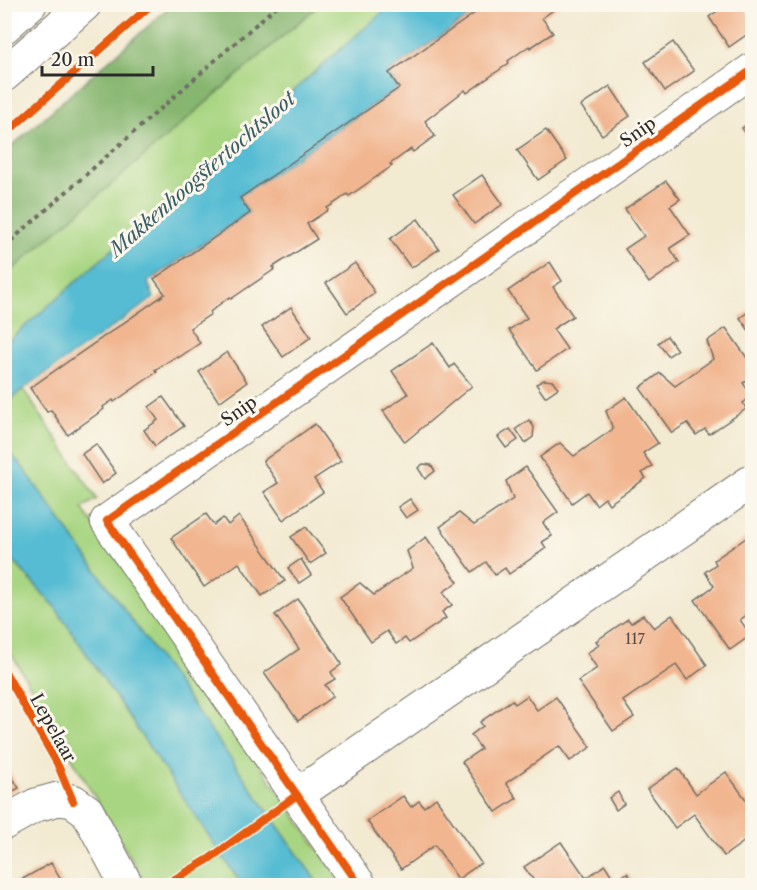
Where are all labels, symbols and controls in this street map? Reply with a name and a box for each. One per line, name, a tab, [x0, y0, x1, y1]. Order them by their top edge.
scale bar	[42, 39, 153, 77]
text: 20 m	[51, 49, 95, 71]
water label: Makkenhoogstertochtsloot	[102, 86, 301, 263]
street label: Snip	[616, 112, 660, 152]
street label: Snip	[217, 391, 261, 431]
house number: 117	[625, 629, 646, 648]
street label: Lepelaar	[25, 690, 81, 766]

